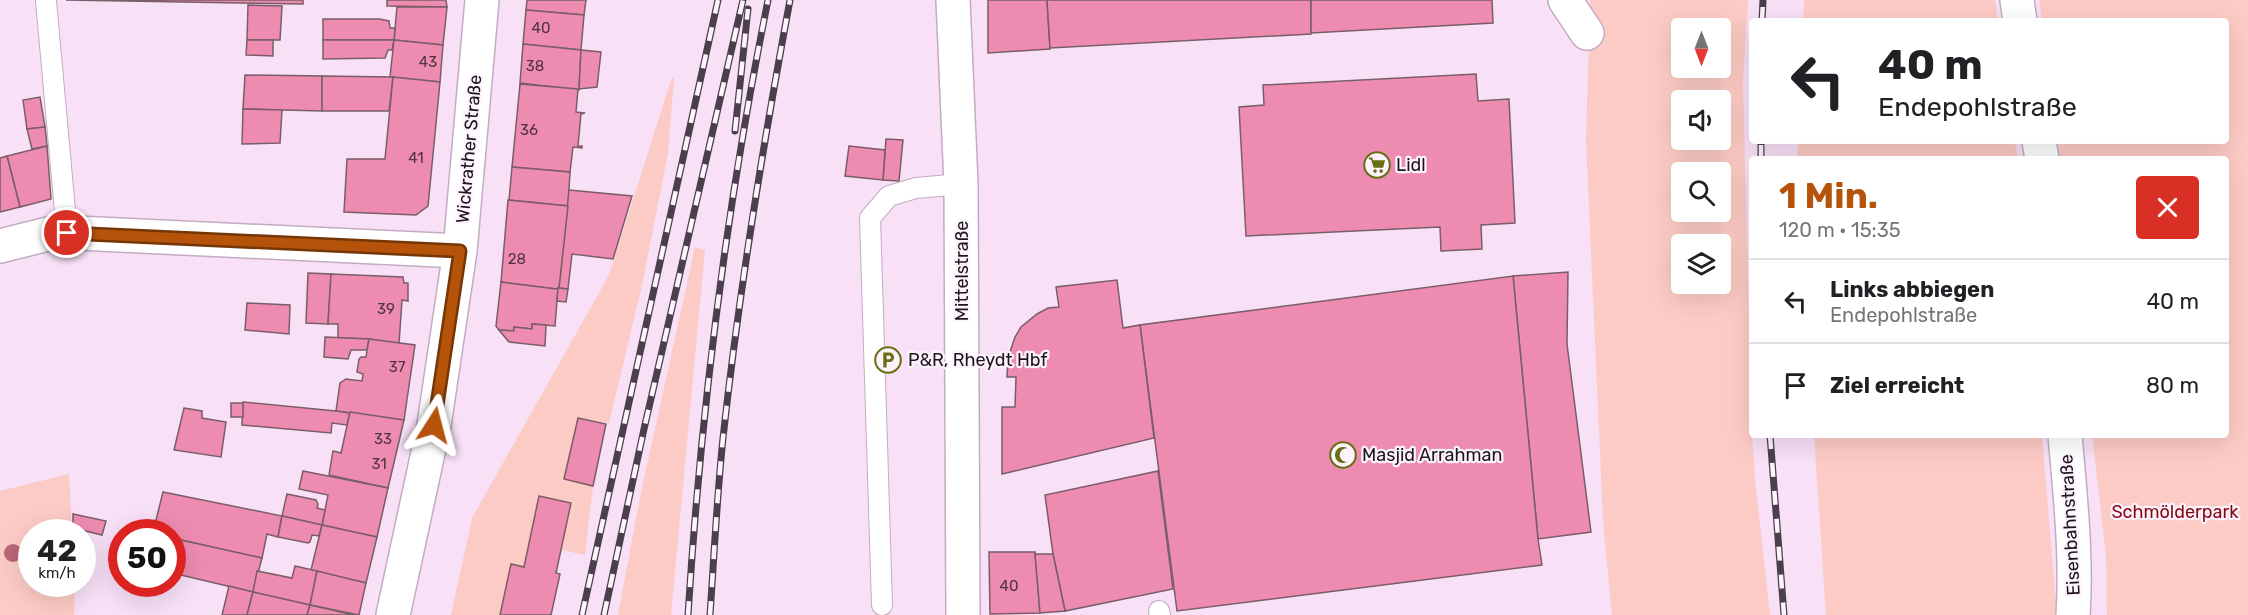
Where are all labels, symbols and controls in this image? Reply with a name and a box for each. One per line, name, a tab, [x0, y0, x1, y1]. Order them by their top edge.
north arrow	[1671, 18, 1731, 78]
map controls	[1671, 18, 1731, 294]
house number: 40	[532, 19, 550, 37]
text: 40 m	[1878, 40, 1983, 90]
icon: left	[1779, 42, 1857, 120]
house number: 43	[419, 53, 437, 71]
house number: 38	[526, 57, 544, 75]
street label: Wickrather Straße	[452, 74, 486, 224]
button: sound	[1671, 90, 1731, 150]
text: Endepohlstraße	[1878, 91, 2077, 123]
house number: 36	[520, 121, 538, 139]
house number: 41	[408, 149, 424, 167]
supermarket icon: Lidl	[1362, 150, 1392, 180]
place label: Lidl	[1396, 154, 1426, 176]
button: search	[1671, 162, 1731, 222]
text: 1 Min.	[1779, 174, 1878, 217]
button: close	[2136, 176, 2199, 239]
pin	[41, 207, 92, 258]
icon: arrive	[50, 216, 83, 249]
text: 120 m · 15:35	[1779, 218, 1901, 242]
street label: Mittelstraße	[951, 221, 973, 321]
button: layers	[1671, 234, 1731, 294]
house number: 28	[508, 250, 526, 268]
text: Links abbiegen	[1830, 276, 1994, 303]
icon: left	[1779, 285, 1812, 318]
text: 40 m	[2146, 288, 2199, 315]
house number: 39	[377, 300, 395, 318]
text: Endepohlstraße	[1830, 303, 1977, 327]
parking icon: P&R, Rheydt Hbf	[873, 345, 903, 375]
place label: P&R, Rheydt Hbf	[908, 349, 1047, 371]
house number: 37	[389, 358, 406, 376]
icon: arrive	[1779, 369, 1812, 402]
text: Ziel erreicht	[1830, 372, 1964, 399]
text: 80 m	[2146, 372, 2199, 399]
position arrow	[402, 393, 466, 457]
house number: 33	[374, 430, 392, 448]
mosque icon: Masjid Arrahman	[1328, 440, 1358, 470]
place label: Masjid Arrahman	[1362, 444, 1502, 466]
street label: Eisenbahnstraße	[2055, 454, 2085, 596]
house number: 31	[371, 455, 387, 473]
park label: Schmölderpark	[2111, 501, 2239, 523]
speed limit sign: 50	[108, 519, 186, 597]
text: 42	[37, 533, 77, 569]
text: km/h	[38, 564, 76, 582]
house number: 40	[1000, 577, 1018, 595]

